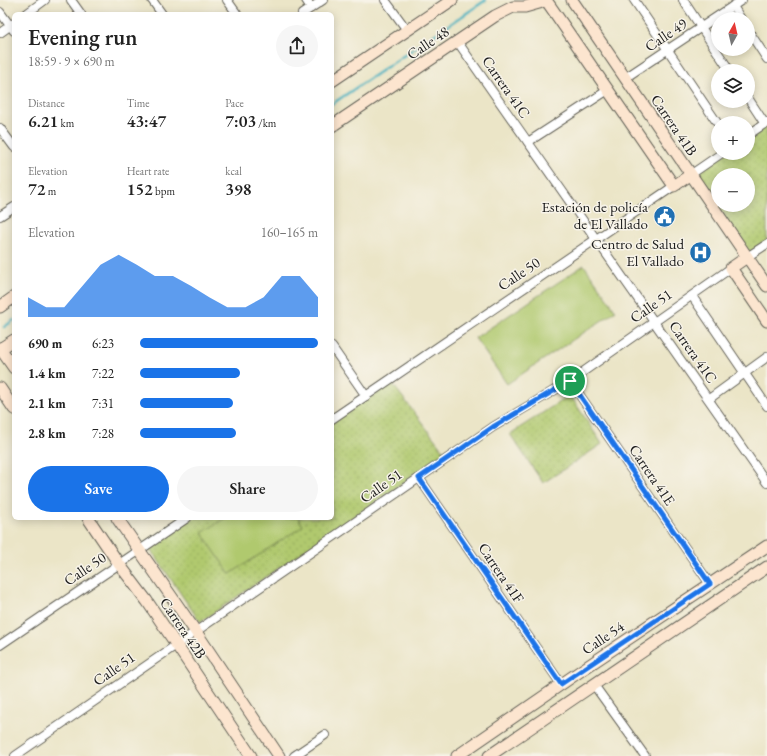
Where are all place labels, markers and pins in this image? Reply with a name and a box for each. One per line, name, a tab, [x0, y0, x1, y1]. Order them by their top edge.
place label: Estación de policía de El Vallado	[541, 197, 648, 233]
public building icon: Estación de policía de El Vallado	[651, 203, 677, 229]
place label: Centro de Salud El Vallado	[591, 234, 684, 270]
hospital icon: Centro de Salud El Vallado	[687, 240, 713, 266]
pin	[553, 364, 587, 398]

